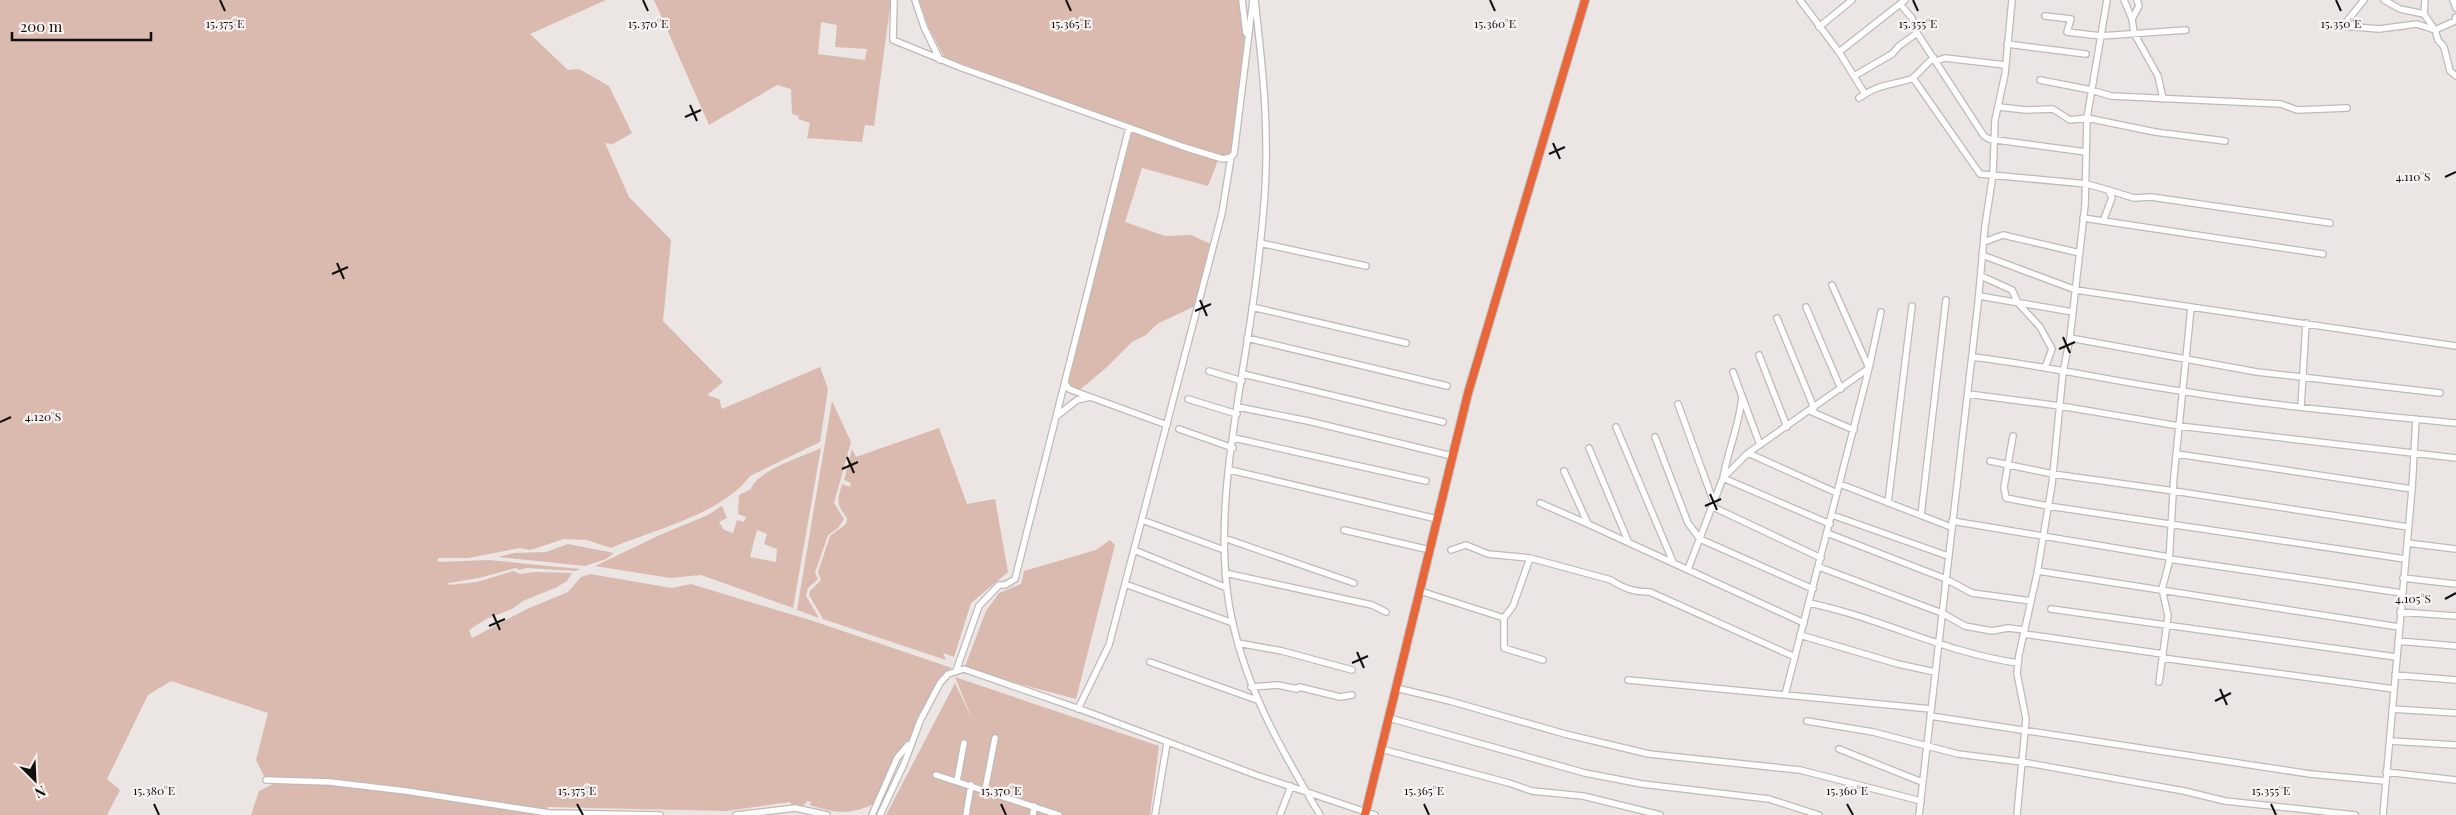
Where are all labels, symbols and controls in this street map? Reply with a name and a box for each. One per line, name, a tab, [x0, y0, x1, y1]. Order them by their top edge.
scale bar	[12, 10, 151, 42]
text: 15.375°E	[206, 15, 244, 31]
text: 15.370°E	[628, 15, 668, 31]
text: 15.365°E	[1051, 15, 1091, 31]
text: 15.360°E	[1474, 15, 1516, 31]
text: 15.355°E	[1899, 15, 1937, 31]
text: 15.350°E	[2321, 15, 2361, 31]
text: 200 m	[20, 16, 63, 36]
text: 4.110°S	[2395, 168, 2431, 184]
text: 4.120°S	[25, 408, 61, 424]
text: 4.105°S	[2395, 590, 2431, 606]
north arrow	[10, 755, 60, 805]
text: N	[32, 782, 49, 803]
text: 15.380°E	[133, 782, 175, 798]
text: 15.375°E	[558, 782, 596, 798]
text: 15.370°E	[981, 782, 1021, 798]
text: 15.365°E	[1404, 782, 1444, 798]
text: 15.360°E	[1826, 782, 1868, 798]
text: 15.355°E	[2252, 782, 2290, 798]

